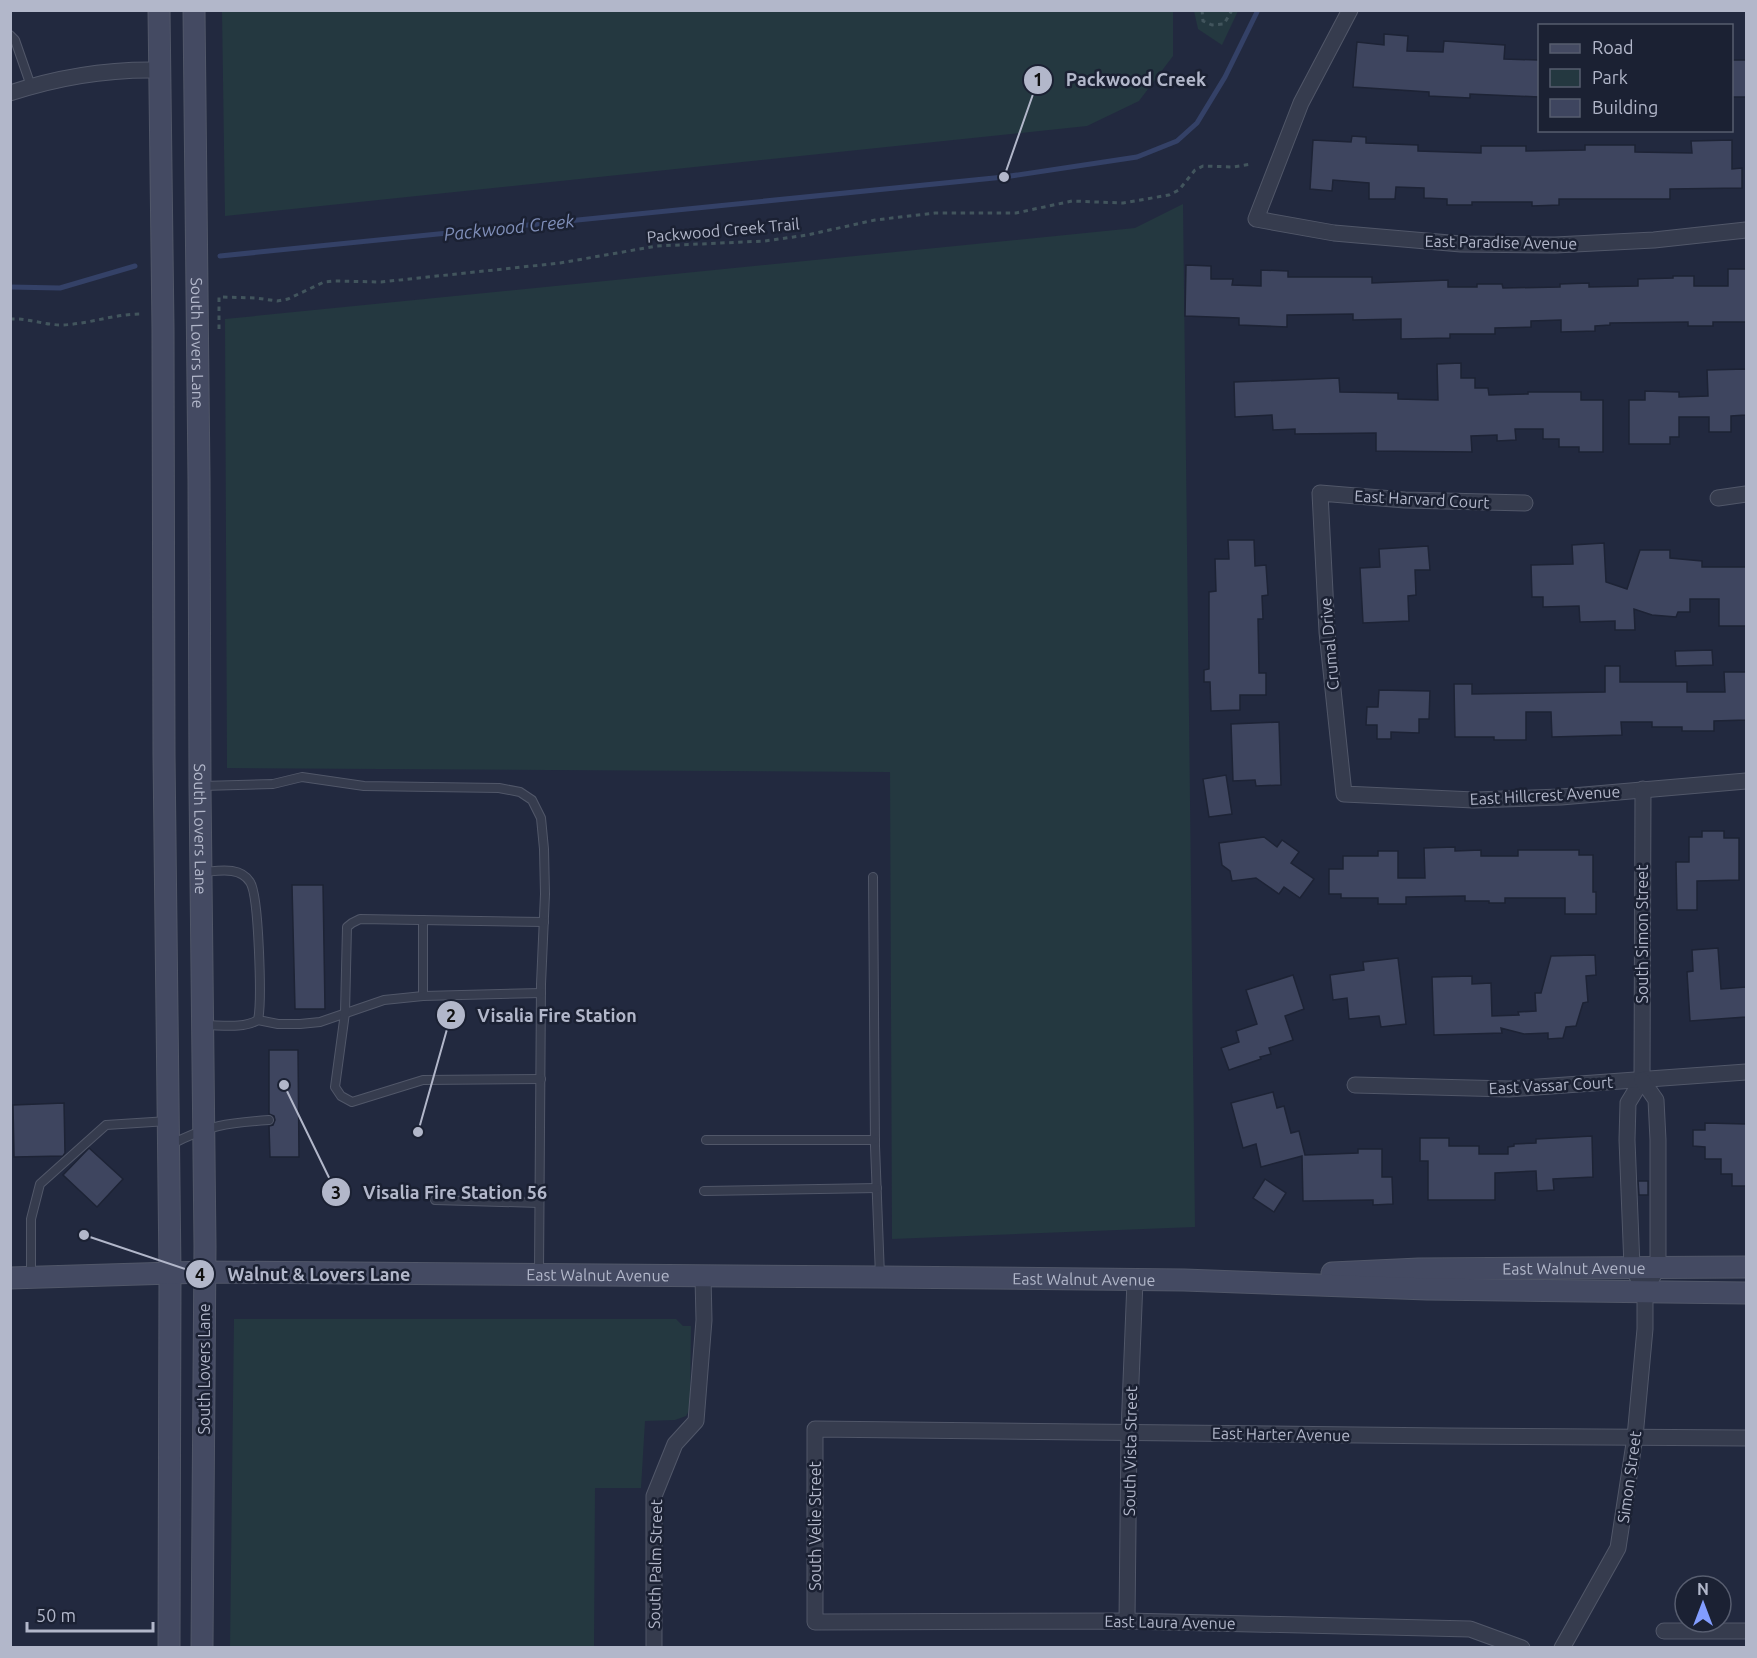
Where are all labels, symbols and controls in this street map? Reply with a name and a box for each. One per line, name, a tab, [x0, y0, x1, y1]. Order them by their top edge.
legend	[1538, 24, 1733, 132]
text: Road	[1592, 37, 1634, 57]
callout: Packwood Creek	[1023, 62, 1218, 98]
text: Park	[1592, 67, 1628, 87]
text: 1	[1033, 69, 1043, 89]
text: Packwood Creek	[1066, 69, 1206, 89]
text: Building	[1592, 97, 1658, 117]
water label: Packwood Creek	[443, 210, 576, 244]
street label: Packwood Creek Trail	[646, 214, 800, 246]
street label: East Paradise Avenue	[1425, 232, 1577, 252]
street label: South Lovers Lane	[188, 277, 207, 409]
street label: East Harvard Court	[1354, 486, 1491, 512]
street label: Crumal Drive	[1316, 597, 1342, 691]
street label: South Lovers Lane	[191, 763, 210, 895]
street label: East Hillcrest Avenue	[1469, 782, 1621, 808]
street label: South Simon Street	[1633, 864, 1651, 1003]
callout: Visalia Fire Station	[436, 997, 649, 1033]
text: 2	[446, 1005, 456, 1025]
text: Visalia Fire Station	[477, 1005, 637, 1025]
street label: East Vassar Court	[1488, 1073, 1614, 1097]
callout: Visalia Fire Station 56	[321, 1174, 559, 1210]
text: 3	[331, 1182, 341, 1202]
text: Visalia Fire Station 56	[363, 1182, 547, 1202]
callout: Walnut & Lovers Lane	[185, 1256, 422, 1292]
street label: East Walnut Avenue	[1502, 1259, 1646, 1277]
text: 4	[195, 1264, 205, 1284]
text: Walnut & Lovers Lane	[228, 1264, 410, 1284]
street label: East Walnut Avenue	[526, 1265, 670, 1284]
street label: East Walnut Avenue	[1012, 1269, 1156, 1289]
street label: South Lovers Lane	[195, 1303, 213, 1435]
street label: South Vista Street	[1120, 1385, 1140, 1516]
street label: East Harter Avenue	[1212, 1424, 1350, 1444]
street label: Simon Street	[1614, 1429, 1644, 1524]
street label: South Velie Street	[806, 1460, 824, 1591]
street label: South Palm Street	[645, 1498, 665, 1629]
north arrow	[1673, 1574, 1733, 1634]
text: N	[1697, 1580, 1709, 1598]
scale bar	[27, 1595, 153, 1633]
text: 50 m	[36, 1605, 76, 1625]
street label: East Laura Avenue	[1104, 1612, 1236, 1632]

